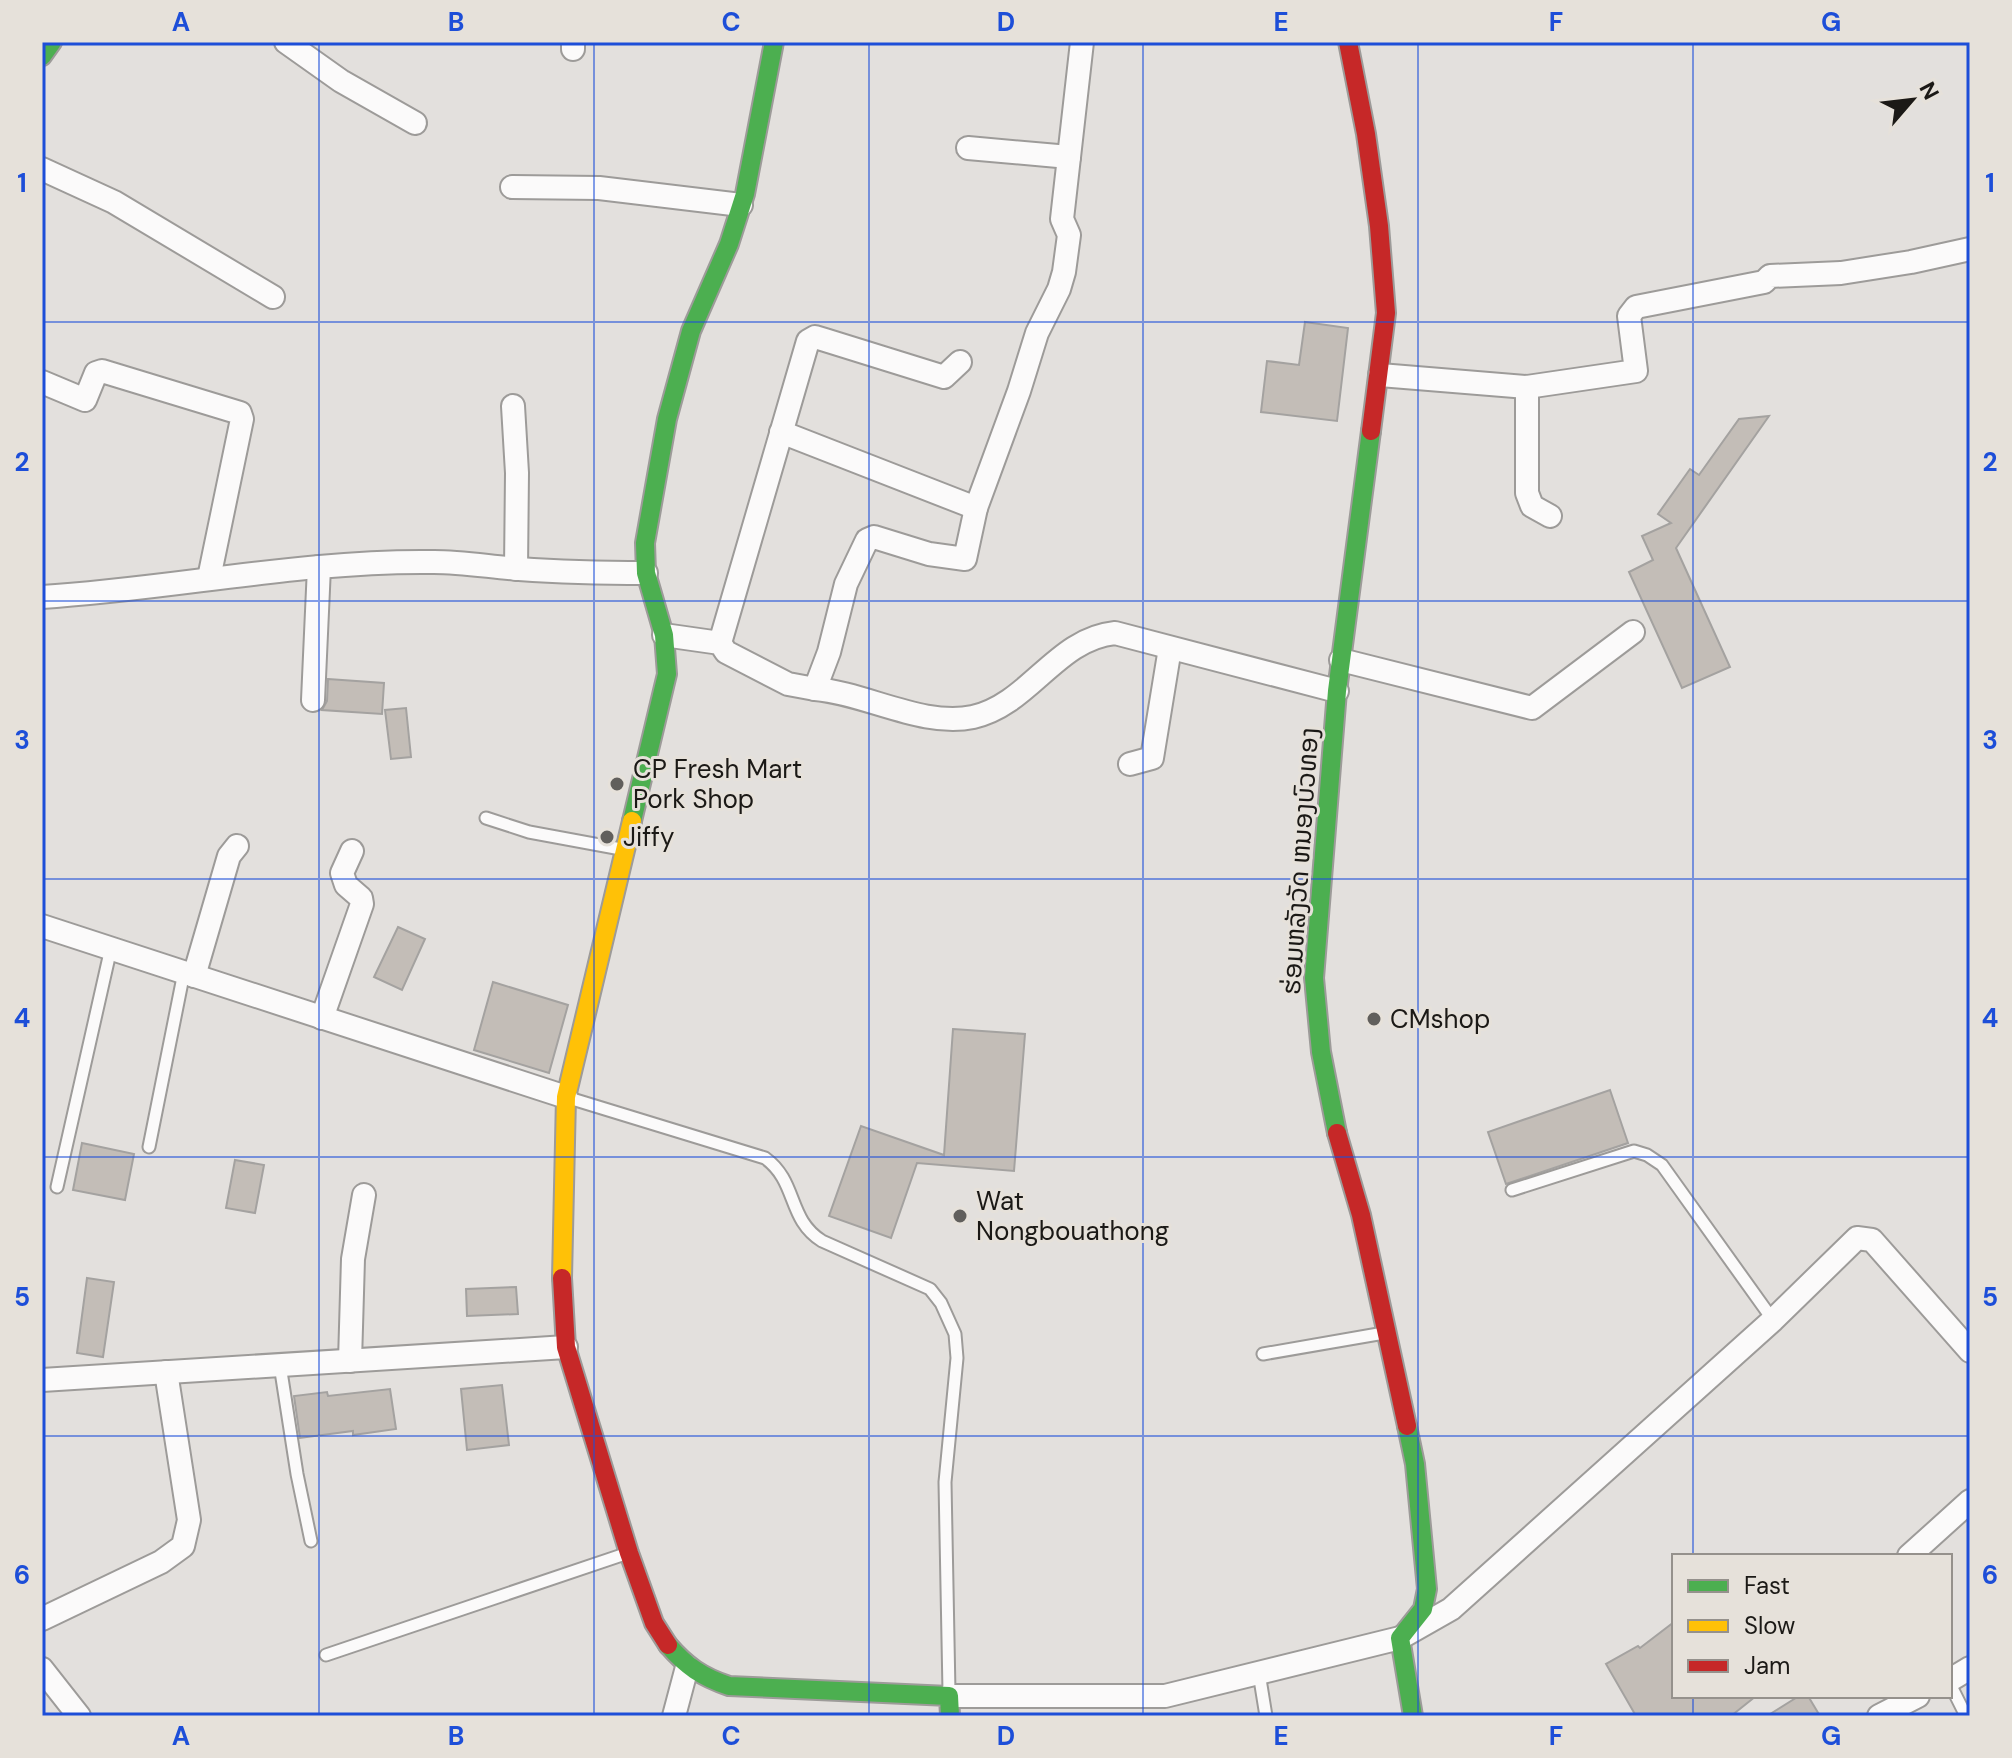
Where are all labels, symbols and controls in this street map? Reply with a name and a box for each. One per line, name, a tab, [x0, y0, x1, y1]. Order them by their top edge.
text: A	[172, 5, 190, 39]
text: B	[448, 5, 464, 39]
text: C	[721, 5, 741, 39]
text: D	[997, 5, 1015, 39]
text: E	[1273, 5, 1289, 39]
text: F	[1549, 5, 1563, 39]
text: G	[1821, 5, 1841, 39]
north arrow	[1872, 60, 1952, 140]
text: N	[1913, 77, 1946, 105]
text: 1	[17, 166, 27, 200]
text: 1	[1985, 166, 1995, 200]
text: 2	[14, 445, 30, 479]
text: 2	[1982, 445, 1998, 479]
text: 3	[14, 723, 30, 757]
text: 3	[1982, 723, 1998, 757]
street label: ຮ່ອມຫລັງວັດ ຫນອງບົວທອງ	[1274, 726, 1326, 996]
place label: CP Fresh Mart Pork Shop	[633, 752, 802, 816]
marker: CP Fresh Mart Pork Shop	[608, 775, 626, 793]
place label: Jiffy	[623, 820, 674, 854]
marker: Jiffy	[598, 828, 616, 846]
text: 4	[14, 1001, 30, 1035]
text: 4	[1982, 1001, 1998, 1035]
place label: CMshop	[1390, 1002, 1490, 1036]
marker: CMshop	[1365, 1010, 1383, 1028]
place label: Wat Nongbouathong	[976, 1184, 1169, 1248]
marker: Wat Nongbouathong	[951, 1207, 969, 1225]
text: 5	[14, 1280, 30, 1314]
text: 5	[1982, 1280, 1998, 1314]
legend	[1672, 1554, 1952, 1698]
text: 6	[14, 1558, 30, 1592]
text: 6	[1982, 1558, 1998, 1592]
text: Fast	[1744, 1570, 1790, 1601]
text: Slow	[1744, 1610, 1795, 1641]
text: Jam	[1744, 1650, 1790, 1681]
text: A	[172, 1719, 190, 1753]
text: B	[448, 1719, 464, 1753]
text: C	[721, 1719, 741, 1753]
text: D	[997, 1719, 1015, 1753]
text: E	[1273, 1719, 1289, 1753]
text: F	[1549, 1719, 1563, 1753]
text: G	[1821, 1719, 1841, 1753]

